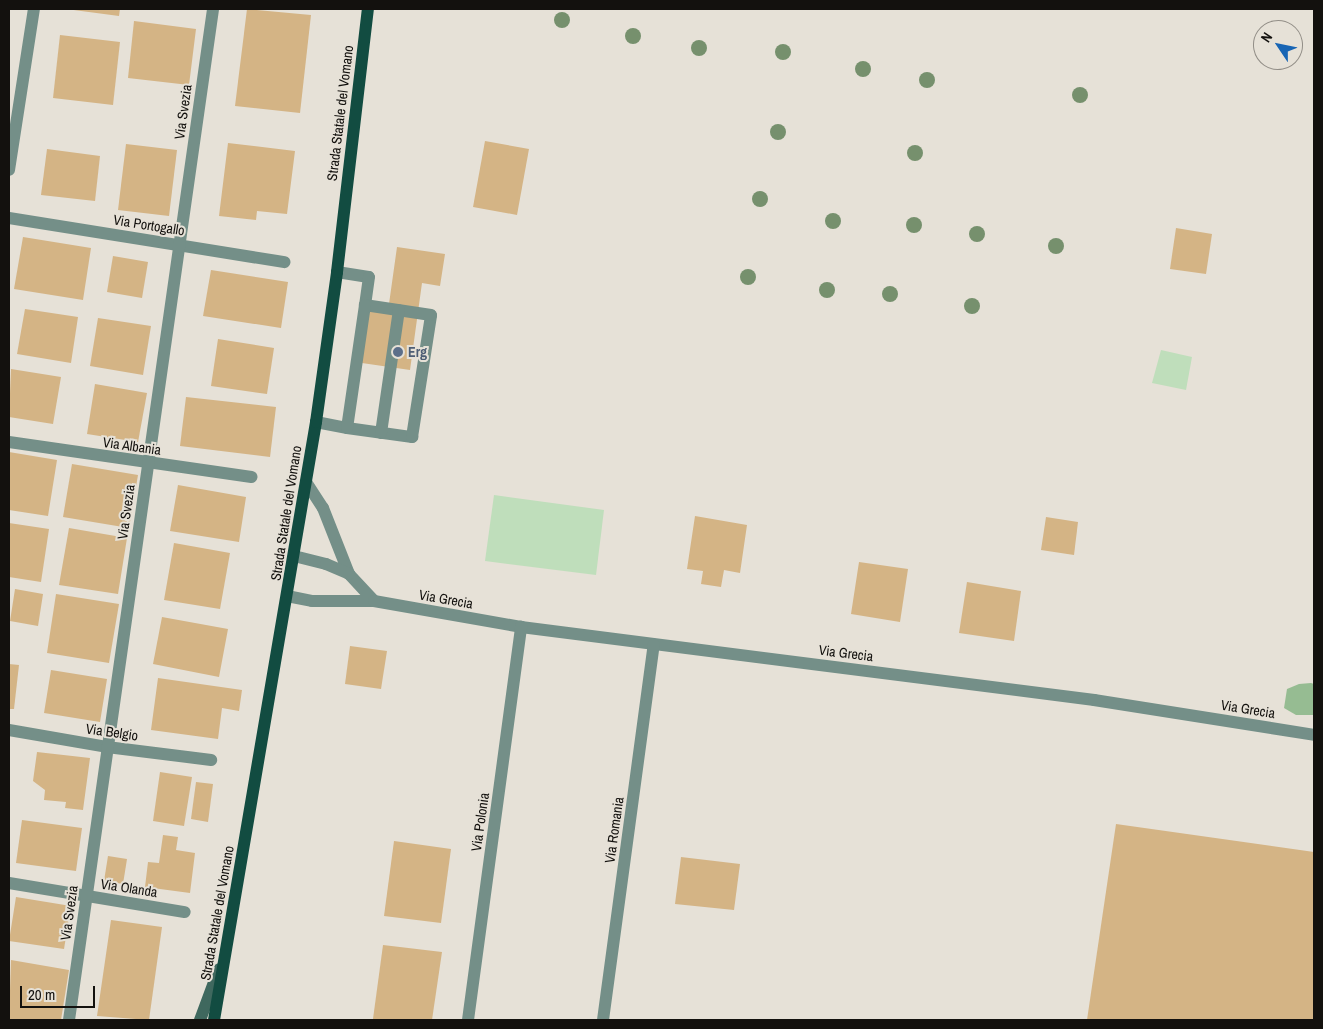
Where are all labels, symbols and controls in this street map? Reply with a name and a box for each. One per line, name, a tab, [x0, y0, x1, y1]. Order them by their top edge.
north arrow	[1253, 20, 1303, 70]
text: N	[1257, 29, 1276, 46]
street label: Strada Statale del Vomano	[323, 44, 357, 182]
street label: Via Svezia	[171, 83, 195, 141]
street label: Via Portogallo	[112, 211, 186, 239]
place label: Erg	[408, 344, 427, 360]
marker: Erg	[392, 346, 404, 358]
street label: Via Albania	[102, 434, 162, 458]
street label: Strada Statale del Vomano	[267, 444, 305, 582]
street label: Via Svezia	[114, 483, 138, 541]
street label: Via Grecia	[418, 586, 474, 612]
street label: Via Grecia	[818, 641, 874, 665]
street label: Via Grecia	[1220, 696, 1276, 722]
street label: Via Belgio	[85, 720, 139, 744]
street label: Via Polonia	[468, 792, 492, 852]
street label: Via Romania	[601, 796, 627, 864]
street label: Strada Statale del Vomano	[197, 844, 237, 982]
street label: Via Olanda	[99, 875, 159, 901]
street label: Via Svezia	[57, 884, 81, 942]
scale bar	[22, 976, 98, 1008]
text: 20 m	[28, 984, 55, 1005]

